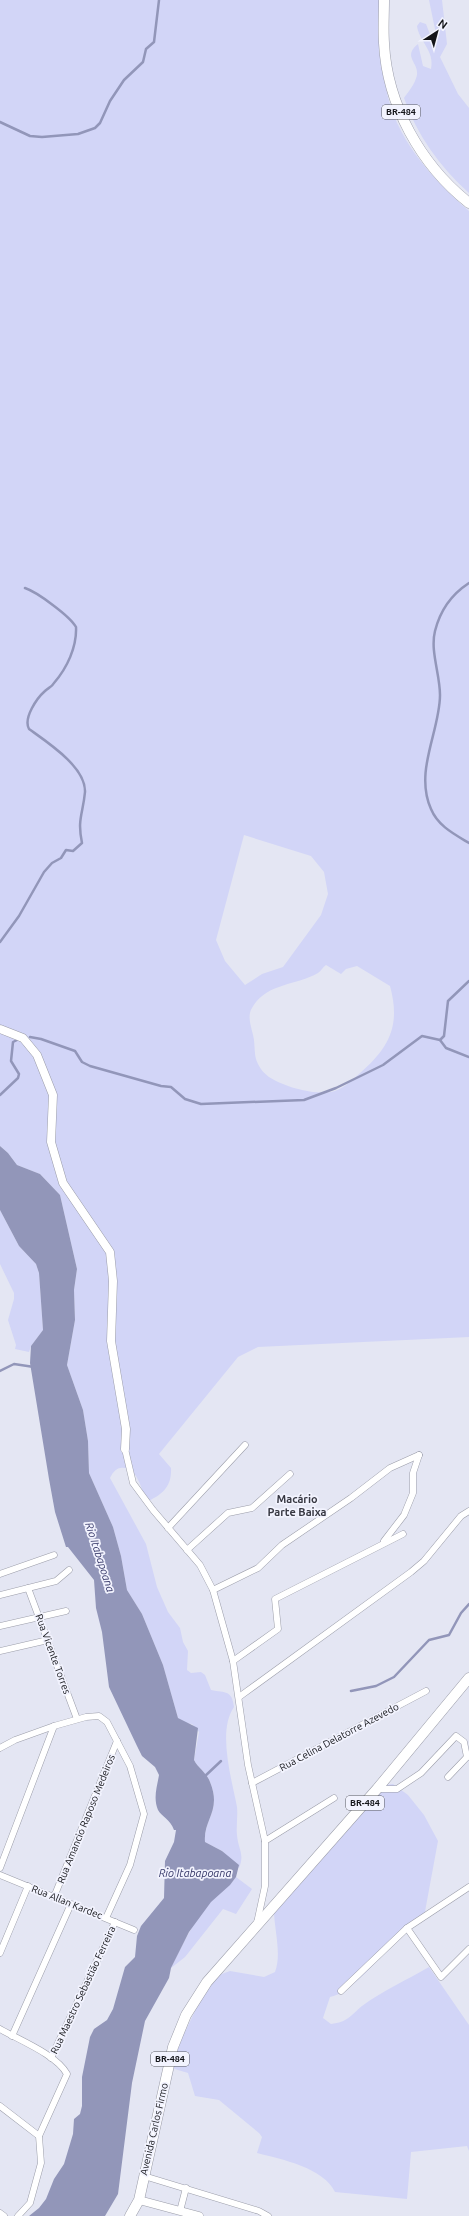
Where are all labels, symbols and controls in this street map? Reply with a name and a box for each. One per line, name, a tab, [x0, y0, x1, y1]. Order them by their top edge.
north arrow	[417, 12, 457, 52]
text: N	[436, 17, 450, 31]
road number: BR-484	[382, 105, 420, 119]
district label: Macário Parte Baixa	[268, 1493, 326, 1518]
water label: Rio Itabapoana	[83, 1521, 117, 1593]
street label: Rua Vicente Torres	[33, 1612, 73, 1696]
street label: Rua Celina Delatorre Azevedo	[277, 1701, 401, 1773]
street label: Rua Amancio Raposo Medeiros	[55, 1753, 117, 1885]
road number: BR-484	[346, 1796, 384, 1810]
water label: Rio Itabapoana	[159, 1867, 231, 1879]
street label: Rua Allan Kardec	[30, 1883, 104, 1921]
street label: Rua Maestro Sebastião Ferreira	[48, 1924, 118, 2056]
road number: BR-484	[151, 2052, 189, 2066]
street label: Avenida Carlos Firmo	[138, 2082, 170, 2176]

